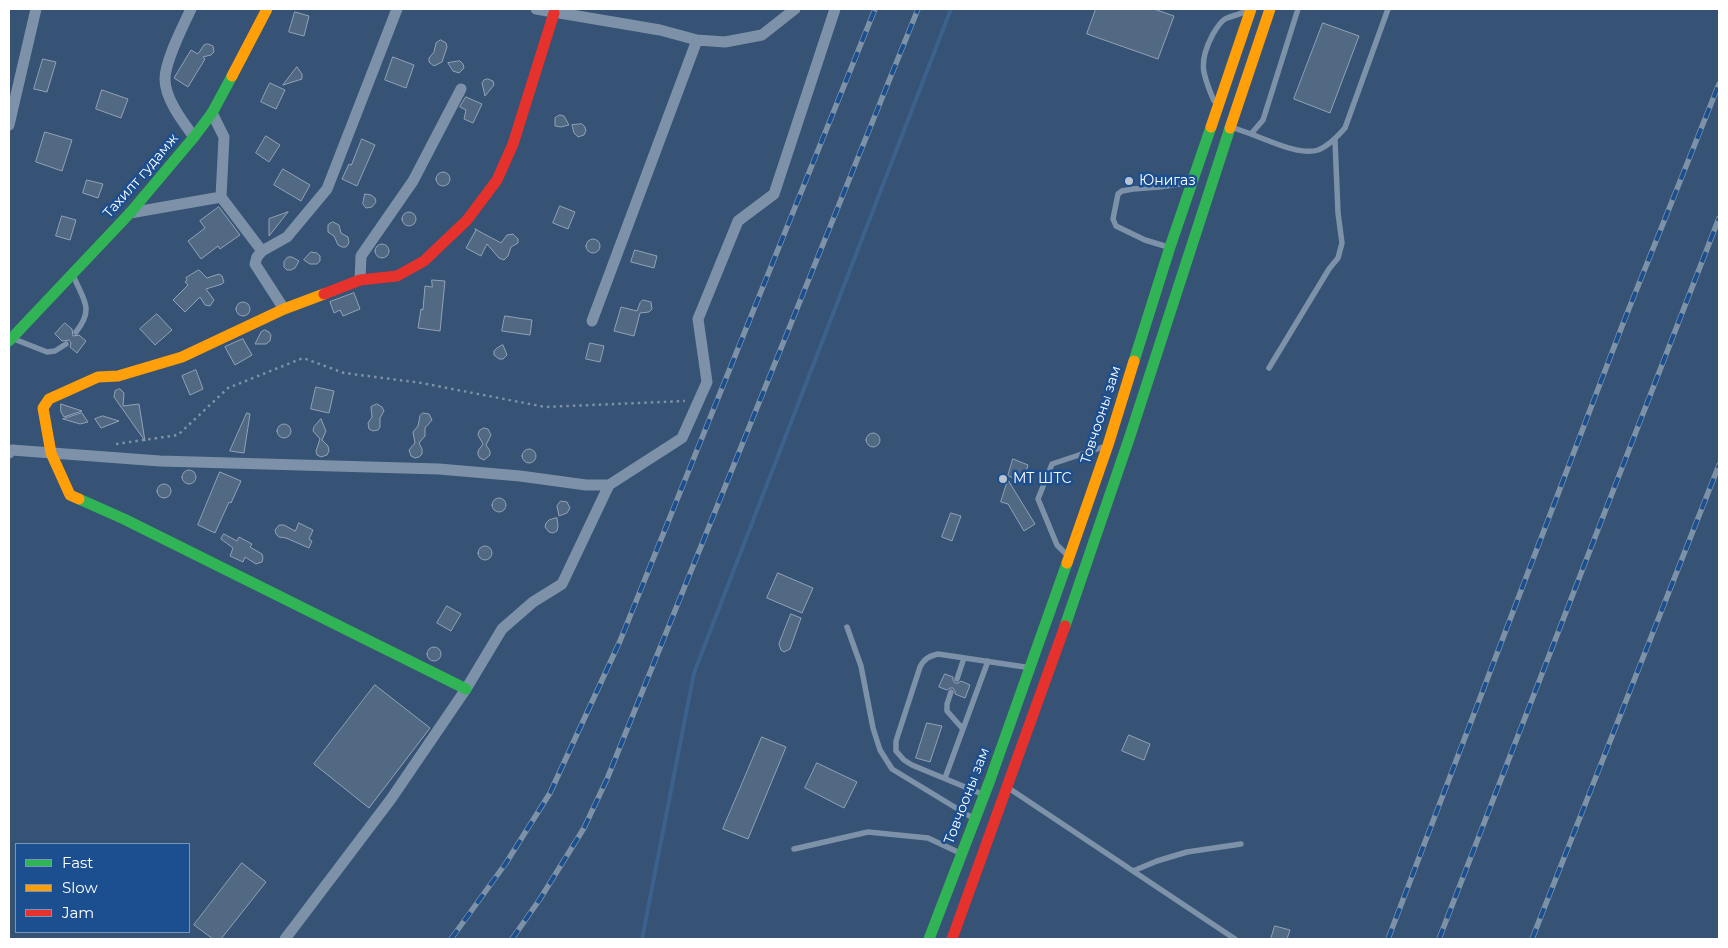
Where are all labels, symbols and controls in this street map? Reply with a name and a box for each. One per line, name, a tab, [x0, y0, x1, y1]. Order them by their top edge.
street label: Тахилт гудамж	[100, 130, 182, 222]
place label: Юнигаз	[1139, 173, 1196, 189]
marker: Юнигаз	[1123, 175, 1135, 187]
street label: Товчооны зам	[1077, 364, 1125, 466]
place label: MT ШТС	[1013, 471, 1072, 487]
marker: MT ШТС	[997, 473, 1009, 485]
street label: Товчооны зам	[941, 745, 993, 847]
legend	[15, 843, 190, 933]
text: Fast	[62, 853, 93, 872]
text: Slow	[62, 878, 98, 897]
text: Jam	[62, 903, 94, 922]

